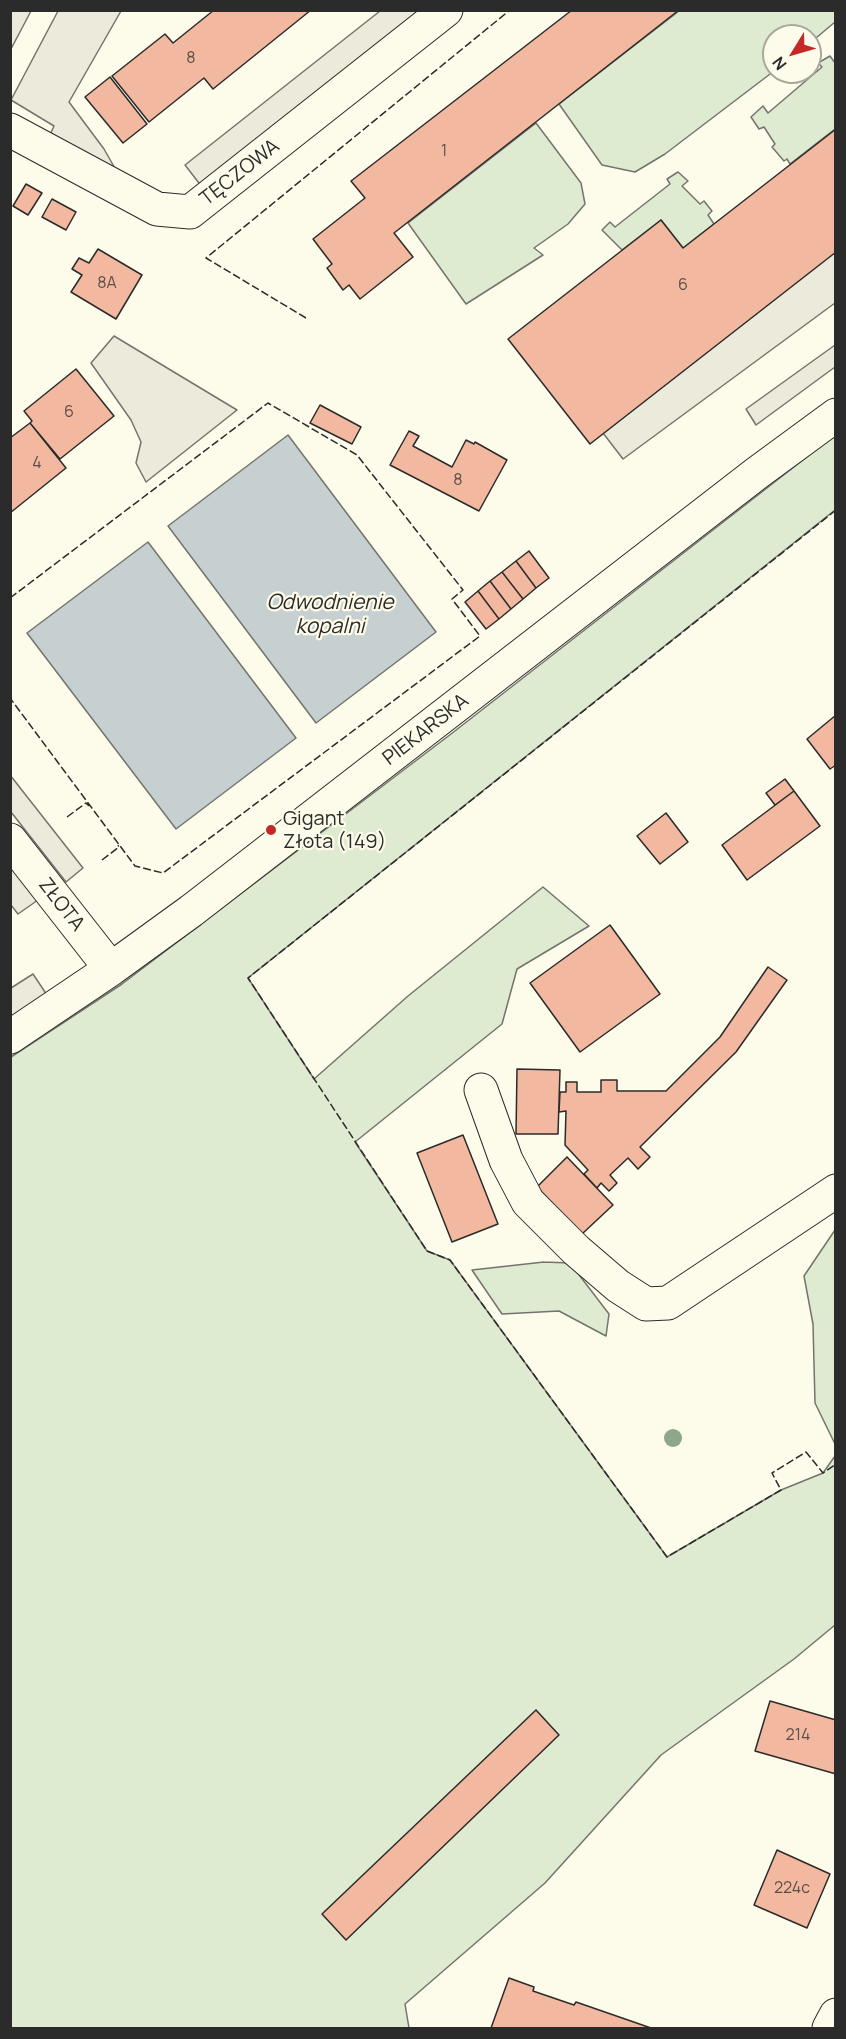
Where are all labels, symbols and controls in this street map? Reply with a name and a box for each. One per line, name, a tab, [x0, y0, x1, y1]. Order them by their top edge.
north arrow	[762, 24, 822, 84]
house number: 8	[186, 49, 196, 69]
text: N	[767, 52, 791, 75]
street label: TĘCZOWA	[196, 135, 284, 211]
house number: 1	[441, 142, 447, 162]
house number: 8A	[97, 274, 117, 294]
house number: 6	[678, 276, 688, 296]
house number: 6	[64, 403, 74, 423]
house number: 4	[32, 454, 42, 474]
house number: 8	[453, 471, 463, 491]
water label: Odwodnienie kopalni	[266, 590, 394, 640]
street label: PIEKARSKA	[378, 689, 474, 771]
place label: Gigant Złota (149)	[283, 807, 386, 854]
marker: Gigant Złota (149)	[264, 823, 278, 837]
street label: ZŁOTA	[33, 874, 89, 936]
house number: 214	[786, 1726, 810, 1746]
house number: 224c	[774, 1879, 810, 1899]

